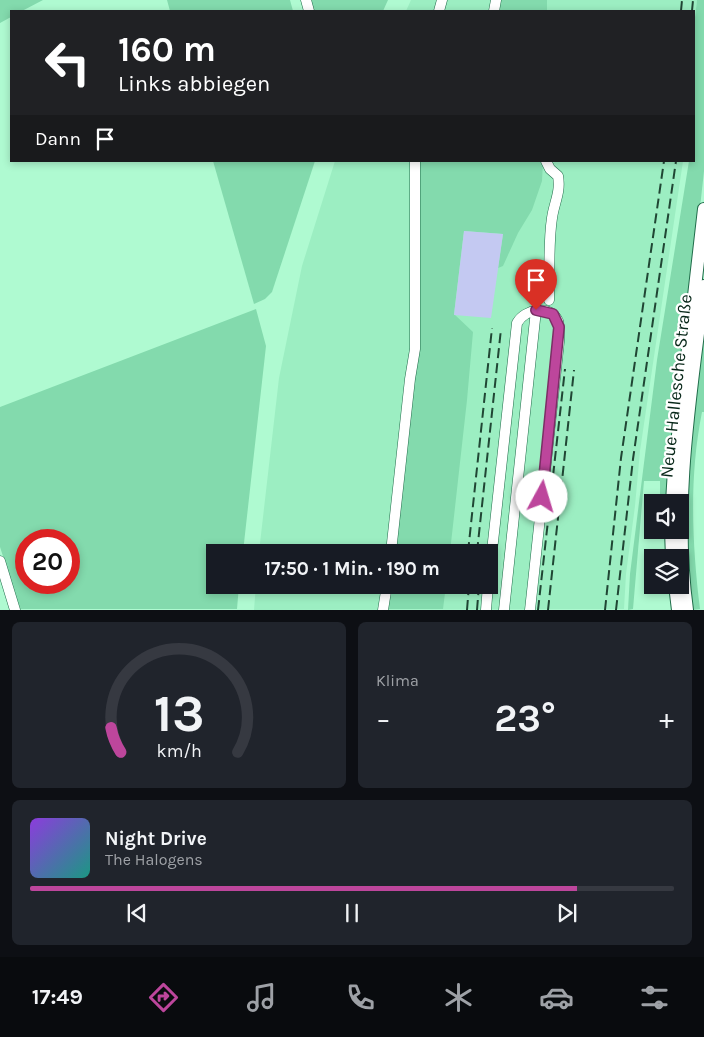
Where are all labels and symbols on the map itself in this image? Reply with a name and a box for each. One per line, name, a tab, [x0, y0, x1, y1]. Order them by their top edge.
pin	[515, 259, 557, 310]
street label: Neue Hallesche Straße	[655, 293, 697, 479]
position arrow	[515, 470, 567, 522]
speed limit sign: 20	[15, 529, 80, 594]

